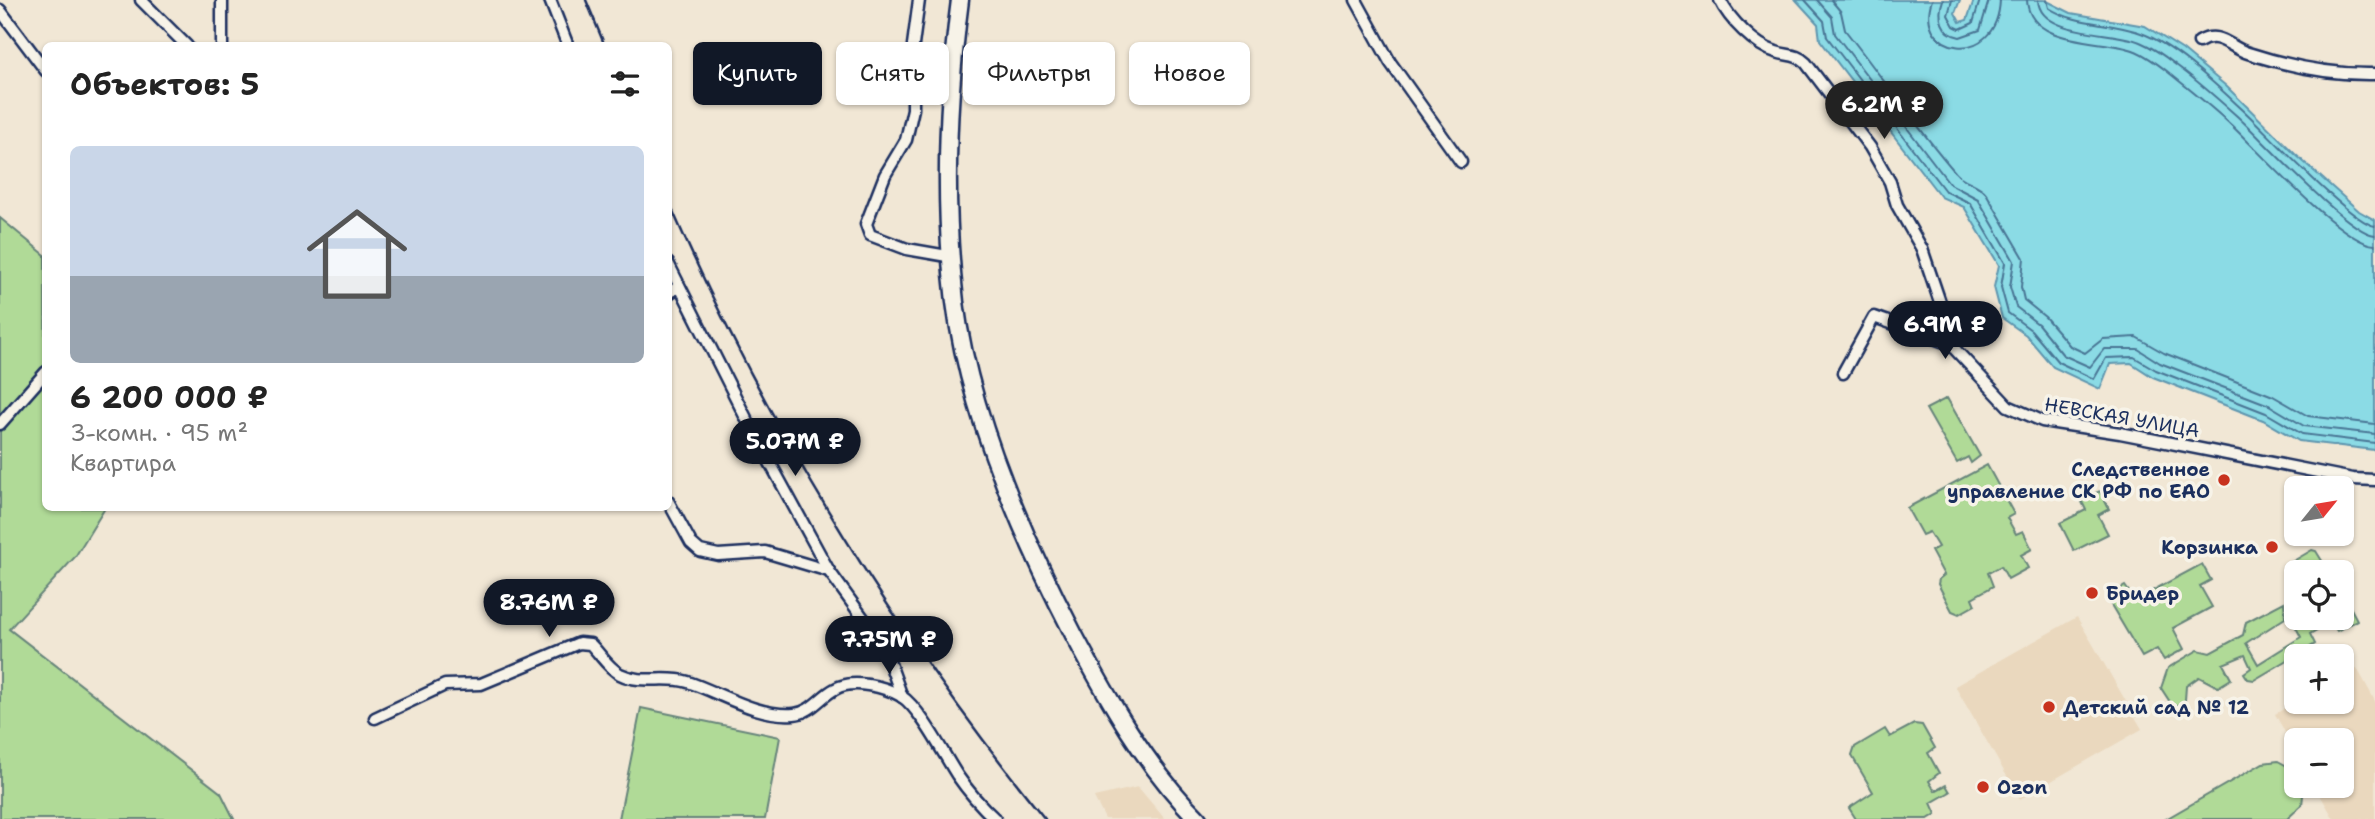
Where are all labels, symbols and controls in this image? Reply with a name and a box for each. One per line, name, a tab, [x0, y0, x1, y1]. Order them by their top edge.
chip: Купить	[693, 42, 822, 105]
chip: Снять	[836, 42, 949, 105]
chip: Фильтры	[963, 42, 1115, 105]
chip: Новое	[1129, 42, 1250, 105]
text: Объектов: 5	[70, 64, 259, 105]
icon: filters	[606, 65, 644, 103]
pin: 6.2M ₽	[1827, 82, 1941, 141]
text: 6.2M ₽	[1841, 89, 1927, 119]
icon: home	[294, 191, 420, 317]
pin: 6.9M ₽	[1888, 302, 2002, 361]
text: 6.9M ₽	[1903, 309, 1987, 339]
text: 6 200 000 ₽	[70, 377, 268, 418]
street label: НЕВСКАЯ УЛИЦА	[2043, 392, 2201, 443]
text: 3-комн. · 95 m²	[70, 418, 248, 448]
pin: 5.07M ₽	[730, 419, 860, 478]
text: 5.07M ₽	[746, 426, 844, 456]
text: Квартира	[70, 448, 176, 478]
place label: Следственное управление СК РФ по ЕАО	[1947, 457, 2210, 504]
marker: Следственное управление СК РФ по ЕАО	[2216, 472, 2232, 488]
north arrow	[2284, 476, 2354, 546]
map controls	[2284, 476, 2354, 798]
place label: Корзинка	[2161, 535, 2258, 560]
marker: Корзинка	[2264, 539, 2280, 555]
button: locate	[2284, 560, 2354, 630]
pin: 8.76M ₽	[484, 580, 614, 639]
place label: Бридер	[2106, 581, 2179, 606]
marker: Бридер	[2084, 585, 2100, 601]
text: 8.76M ₽	[500, 587, 598, 617]
pin: 7.75M ₽	[824, 616, 954, 676]
text: 7.75M ₽	[841, 624, 937, 654]
button: +	[2284, 644, 2354, 714]
place label: Детский сад № 12	[2063, 695, 2249, 720]
marker: Детский сад № 12	[2041, 699, 2057, 715]
button: −	[2284, 728, 2354, 798]
place label: Ozon	[1997, 775, 2047, 800]
marker: Ozon	[1975, 779, 1991, 795]

